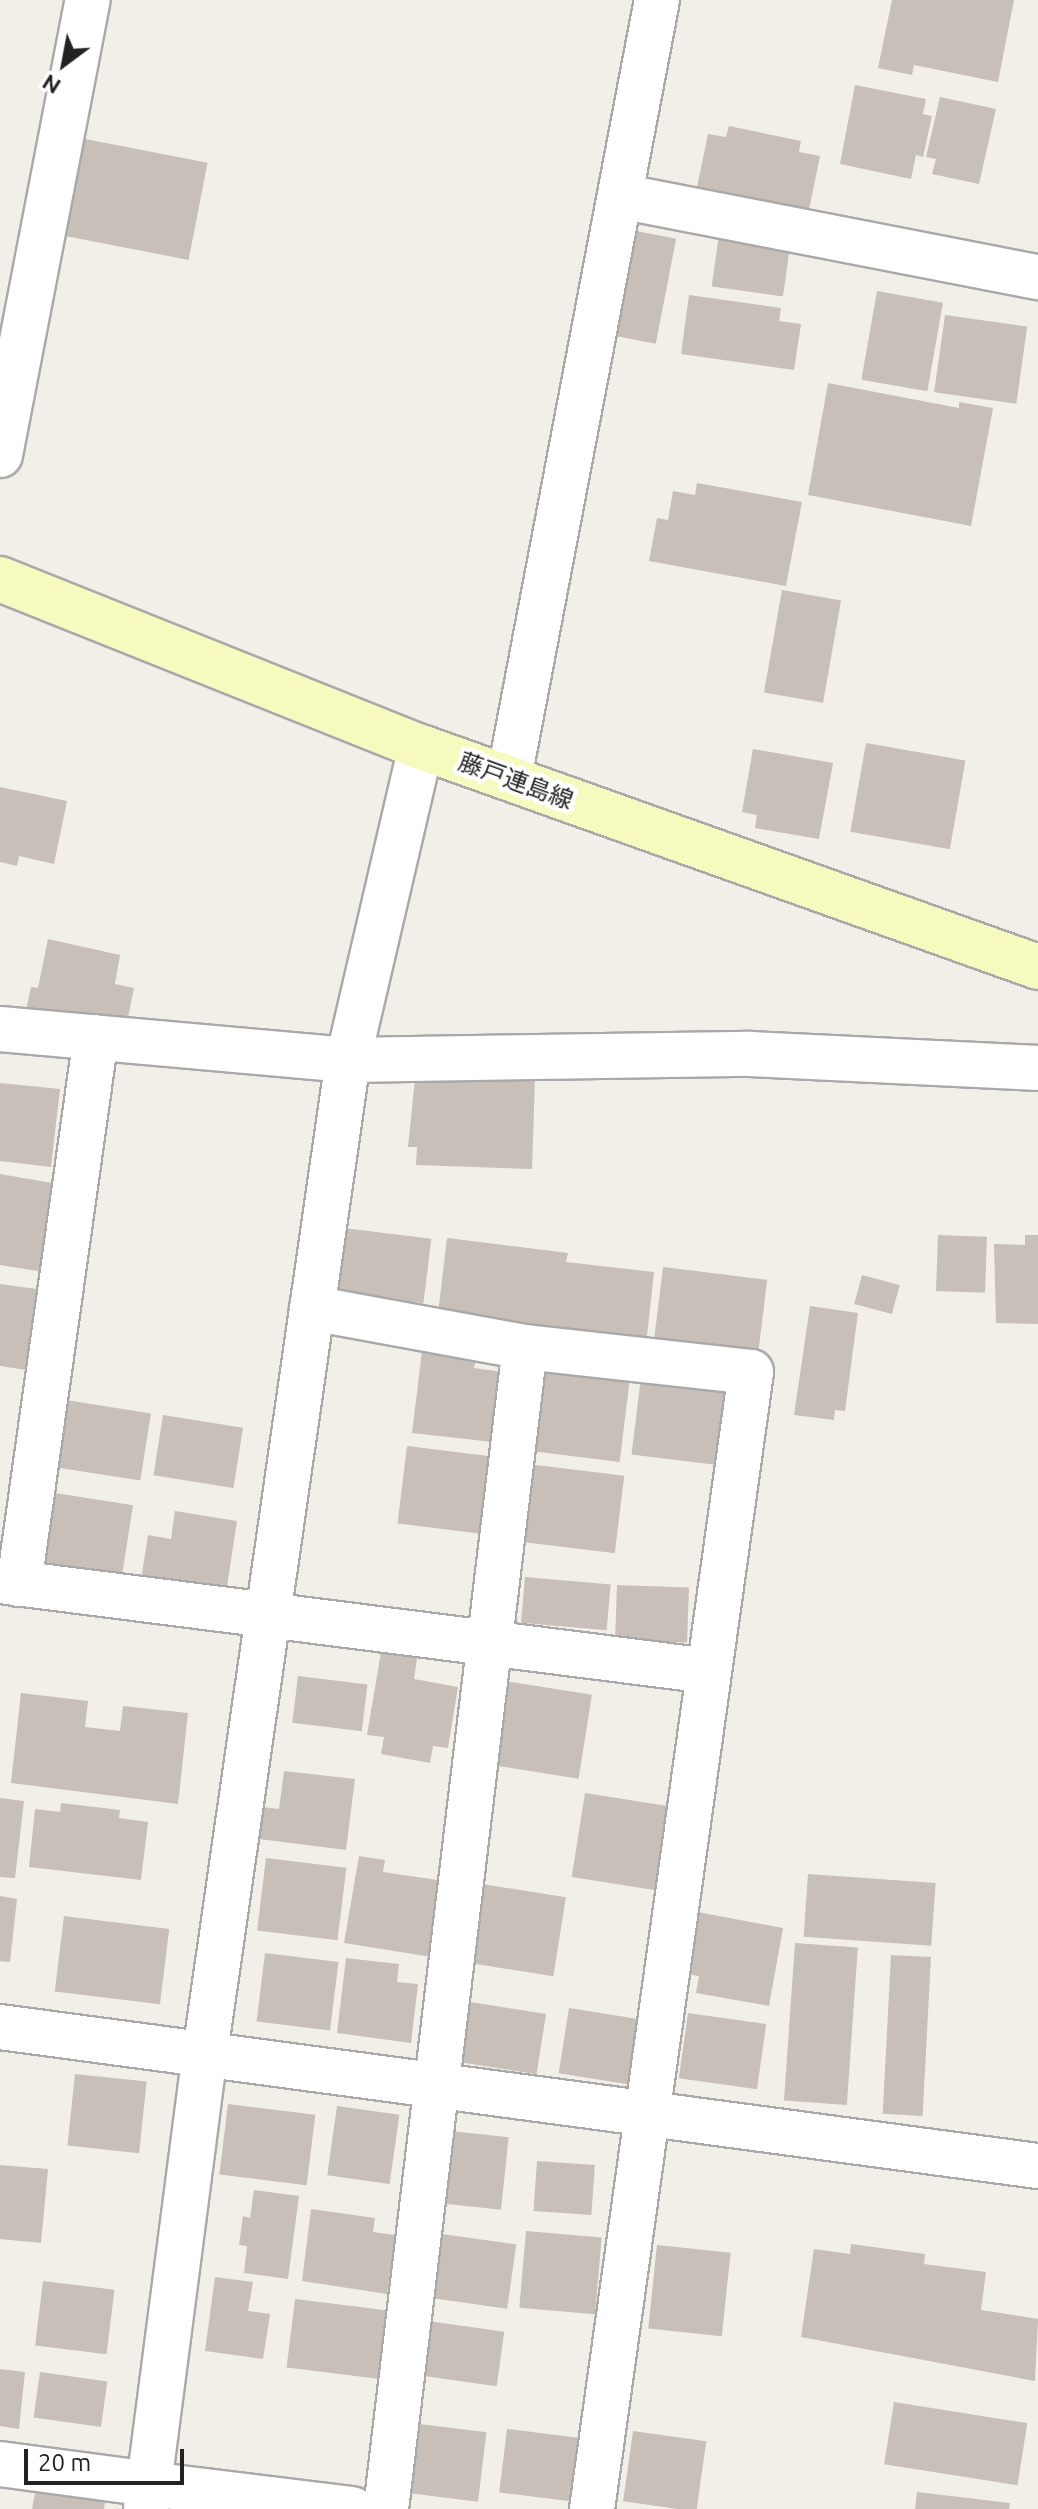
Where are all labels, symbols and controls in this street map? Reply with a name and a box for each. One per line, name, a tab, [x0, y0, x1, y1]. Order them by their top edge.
north arrow	[24, 24, 104, 104]
text: N	[37, 70, 65, 100]
street label: 藤戸連島線	[455, 747, 577, 815]
scale bar	[28, 2433, 188, 2483]
text: 20 m	[38, 2449, 91, 2476]

